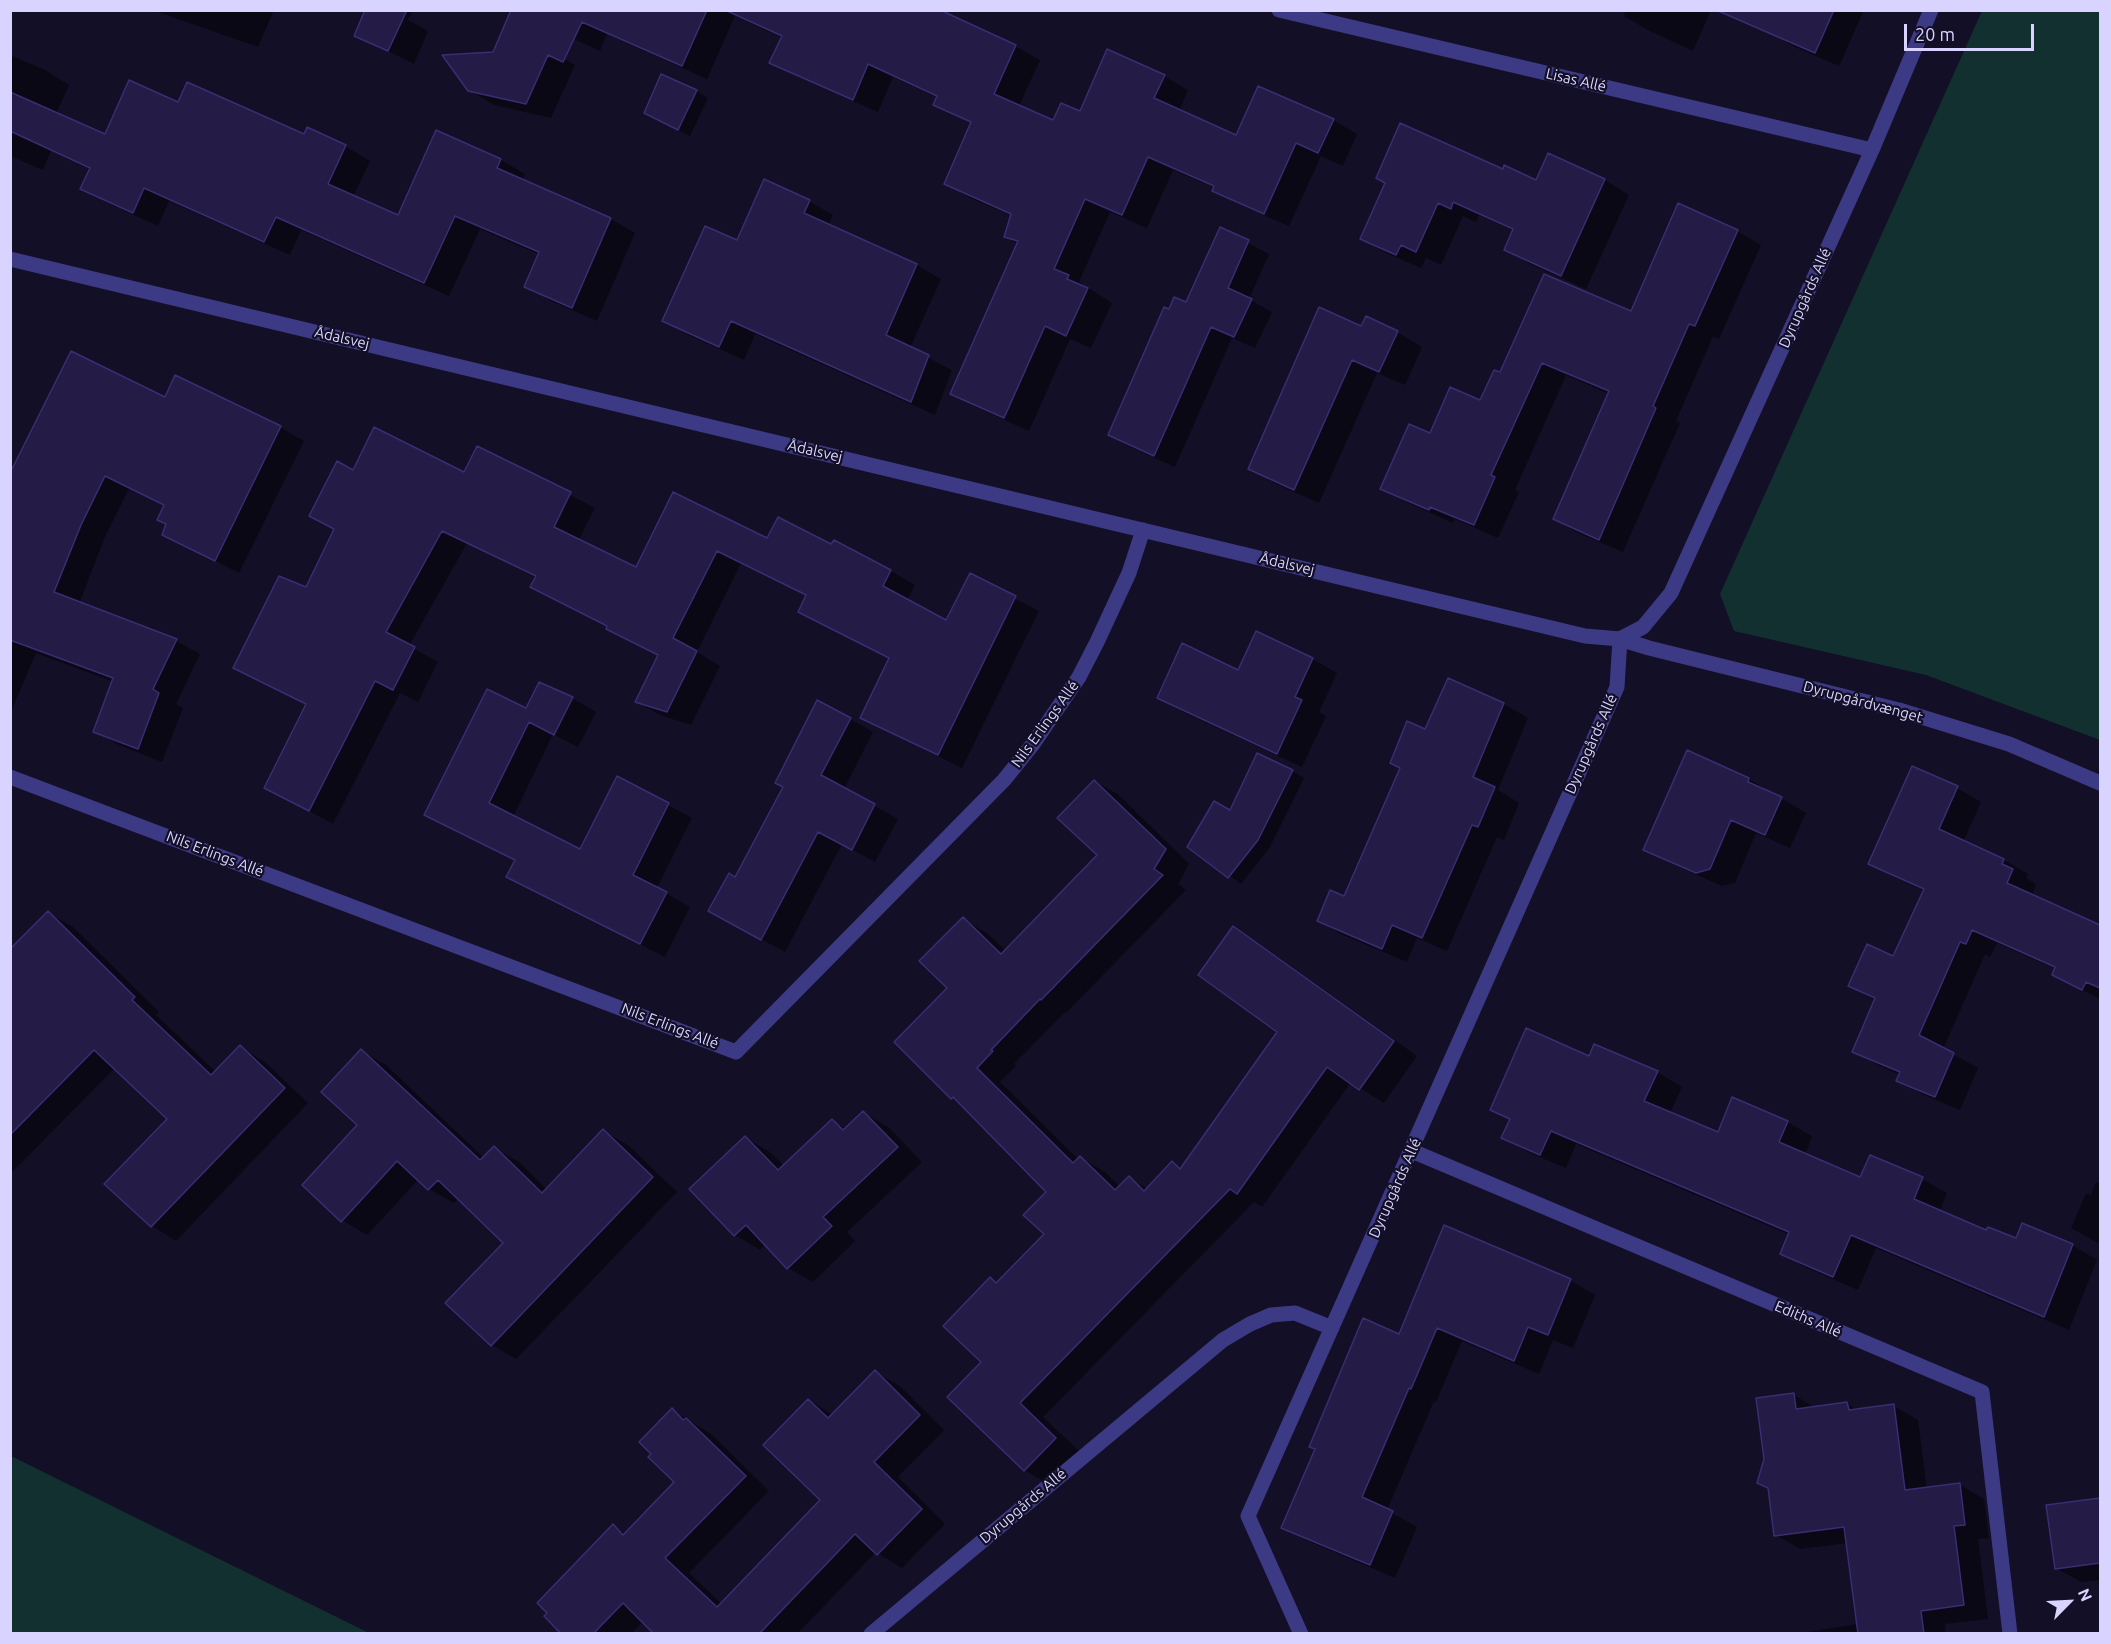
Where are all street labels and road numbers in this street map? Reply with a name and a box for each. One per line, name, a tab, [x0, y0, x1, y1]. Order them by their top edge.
street label: Lisas Allé	[1544, 64, 1608, 96]
street label: Dyrupgårds Allé	[1775, 245, 1835, 351]
street label: Ådalsvej	[313, 323, 371, 353]
street label: Ådalsvej	[786, 436, 844, 466]
street label: Ådalsvej	[1258, 549, 1316, 579]
street label: Nils Erlings Allé	[1007, 677, 1083, 771]
street label: Dyrupgårdvænget	[1801, 677, 1925, 727]
street label: Dyrupgårds Allé	[1561, 691, 1621, 797]
street label: Nils Erlings Allé	[164, 827, 266, 881]
street label: Nils Erlings Allé	[619, 999, 721, 1053]
street label: Dyrupgårds Allé	[1365, 1135, 1425, 1241]
street label: Ediths Allé	[1772, 1297, 1844, 1341]
street label: Dyrupgårds Allé	[976, 1465, 1070, 1547]

